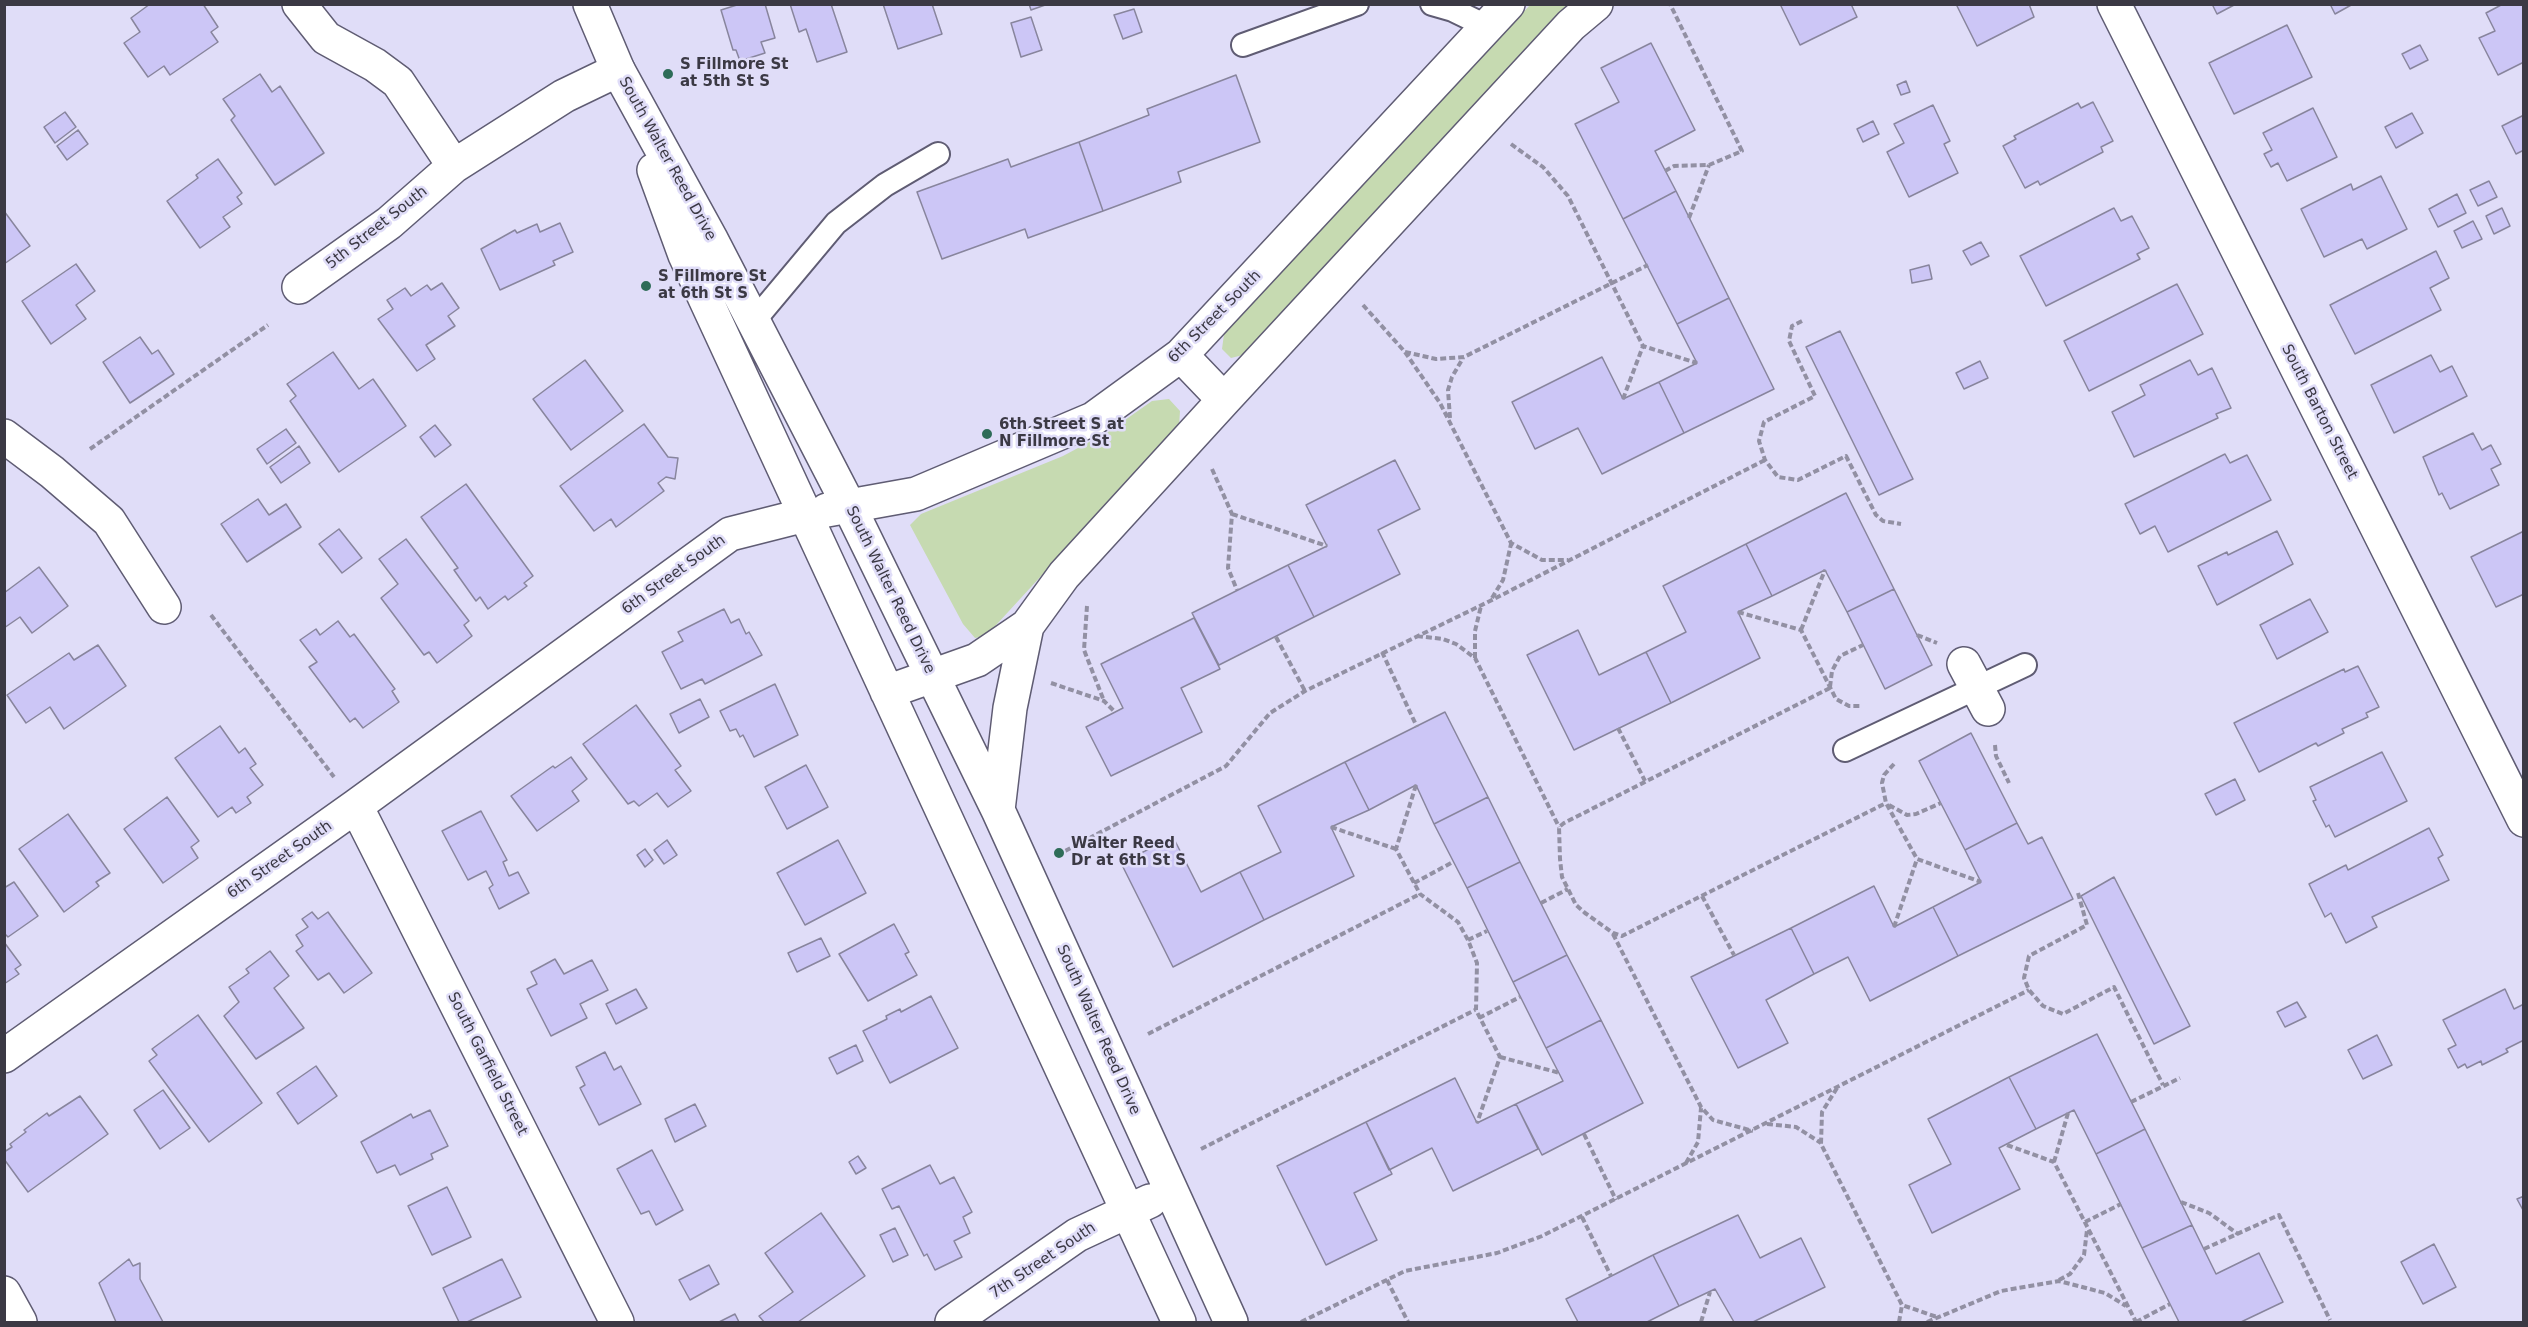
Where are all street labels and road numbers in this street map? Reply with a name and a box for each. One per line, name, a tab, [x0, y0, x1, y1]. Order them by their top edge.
street label: South Walter Reed Drive	[614, 74, 720, 244]
street label: 5th Street South	[323, 183, 431, 273]
street label: 6th Street South	[1165, 267, 1265, 367]
street label: South Barton Street	[2277, 342, 2361, 482]
street label: South Walter Reed Drive	[842, 503, 938, 677]
street label: 6th Street South	[619, 531, 729, 619]
street label: 6th Street South	[224, 817, 336, 903]
street label: South Walter Reed Drive	[1052, 942, 1144, 1118]
street label: South Garfield Street	[443, 989, 531, 1139]
street label: 7th Street South	[987, 1219, 1099, 1303]

